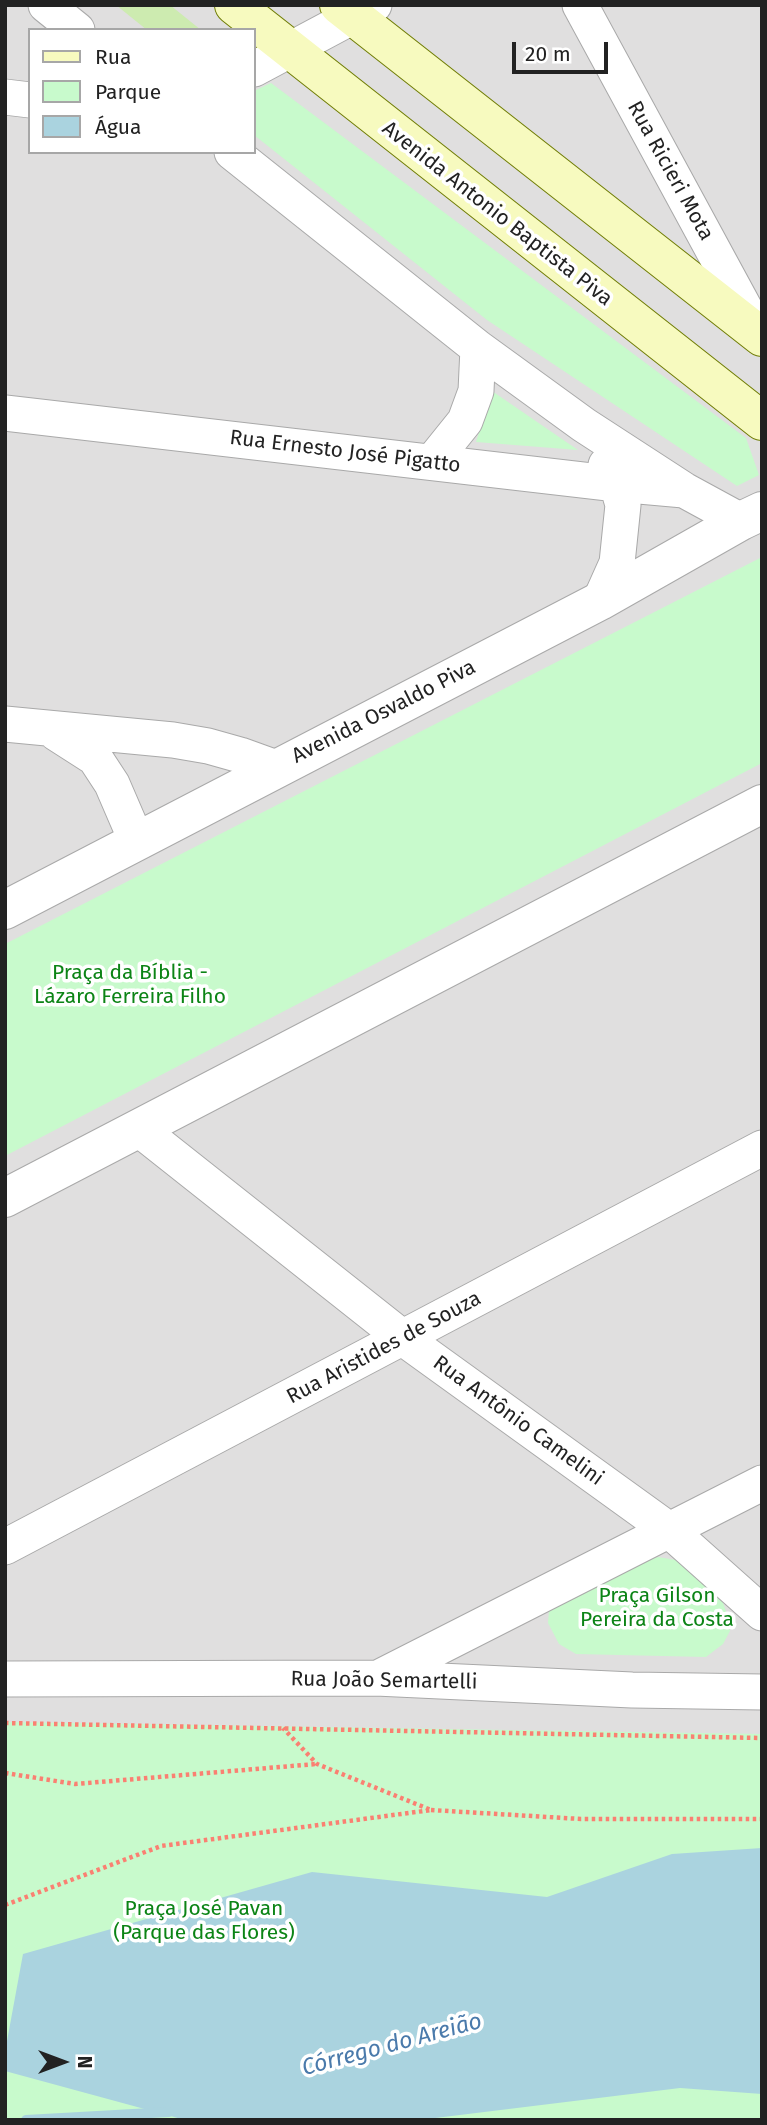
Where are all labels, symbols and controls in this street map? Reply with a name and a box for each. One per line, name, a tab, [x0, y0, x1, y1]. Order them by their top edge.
legend	[28, 28, 256, 154]
scale bar	[515, 28, 611, 72]
text: 20 m	[525, 41, 571, 67]
text: Rua	[95, 44, 131, 70]
text: Parque	[95, 79, 161, 105]
street label: Rua Ricieri Mota	[621, 97, 719, 245]
text: Água	[95, 114, 141, 140]
street label: Avenida Antonio Baptista Piva	[377, 116, 617, 312]
street label: Rua Ernesto José Pigatto	[228, 425, 462, 479]
street label: Avenida Osvaldo Piva	[288, 655, 480, 769]
park label: Praça da Bíblia - Lázaro Ferreira Filho	[34, 960, 226, 1010]
street label: Rua Aristides de Souza	[283, 1286, 485, 1410]
street label: Rua Antônio Camelini	[428, 1351, 608, 1491]
park label: Praça Gilson Pereira da Costa	[580, 1583, 734, 1633]
street label: Rua João Semartelli	[290, 1667, 478, 1695]
park label: Praça José Pavan (Parque das Flores)	[113, 1896, 295, 1946]
water label: Córrego do Areião	[299, 2008, 485, 2082]
north arrow	[28, 2027, 98, 2097]
text: N	[73, 2056, 96, 2068]

